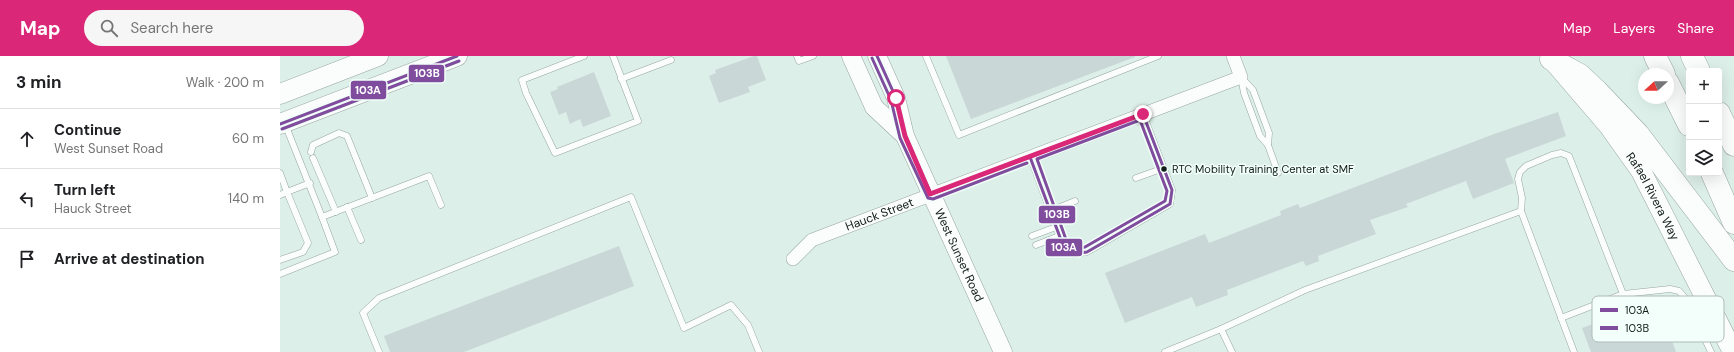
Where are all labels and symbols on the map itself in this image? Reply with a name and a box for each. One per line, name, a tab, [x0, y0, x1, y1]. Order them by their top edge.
line badge: 103B	[408, 64, 445, 83]
text: 103B	[414, 66, 440, 80]
north arrow	[1638, 68, 1674, 104]
line badge: 103A	[350, 80, 387, 100]
text: 103A	[355, 83, 381, 97]
route start	[887, 89, 905, 107]
route end	[1134, 105, 1152, 123]
street label: Rafael Rivera Way	[1622, 149, 1683, 243]
place label: RTC Mobility Training Center at SMF	[1172, 162, 1354, 176]
marker: RTC Mobility Training Center at SMF	[1159, 164, 1169, 174]
street label: Hauck Street	[843, 194, 916, 235]
line badge: 103B	[1038, 205, 1076, 224]
street label: West Sunset Road	[931, 206, 987, 304]
text: 103B	[1044, 207, 1070, 221]
line badge: 103A	[1045, 238, 1083, 257]
text: 103A	[1051, 240, 1077, 254]
legend	[1592, 296, 1724, 342]
text: 103A	[1625, 303, 1649, 317]
text: 103B	[1625, 321, 1649, 335]

